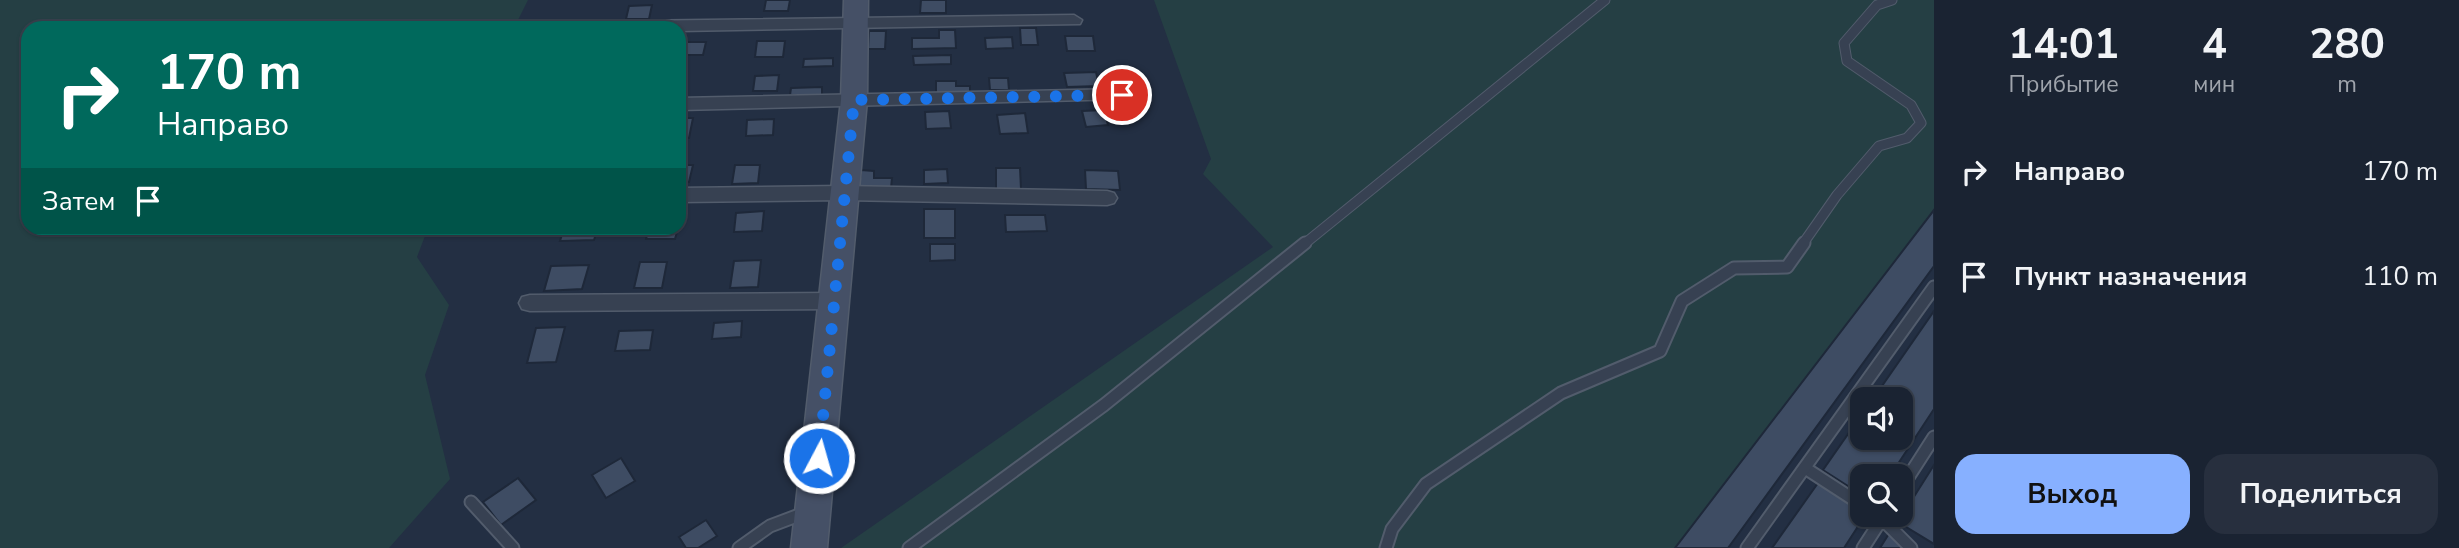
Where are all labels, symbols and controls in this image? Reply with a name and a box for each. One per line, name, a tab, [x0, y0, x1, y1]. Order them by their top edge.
text: 14:01	[2008, 16, 2119, 73]
text: 4	[2202, 16, 2227, 73]
text: 280	[2309, 16, 2385, 73]
text: 170 m	[157, 39, 301, 106]
icon: right	[42, 49, 133, 140]
pin	[1092, 65, 1152, 125]
text: Прибытие	[2008, 69, 2119, 100]
text: мин	[2193, 69, 2235, 100]
text: m	[2337, 69, 2357, 100]
icon: arrive	[1103, 76, 1141, 114]
text: Направо	[157, 103, 289, 146]
icon: right	[1955, 153, 1993, 191]
text: Направо	[2014, 154, 2125, 189]
text: 170 m	[2362, 154, 2438, 189]
icon: arrive	[129, 182, 167, 220]
text: Затем	[42, 184, 115, 219]
icon: arrive	[1955, 258, 1993, 296]
text: Пункт назначения	[2014, 259, 2247, 294]
text: 110 m	[2362, 259, 2438, 294]
map controls	[1850, 387, 1913, 527]
button: sound	[1850, 387, 1913, 450]
position arrow	[782, 421, 856, 495]
button: Выход	[1955, 454, 2190, 534]
button: Поделиться	[2204, 454, 2438, 534]
button: search	[1850, 464, 1913, 527]

